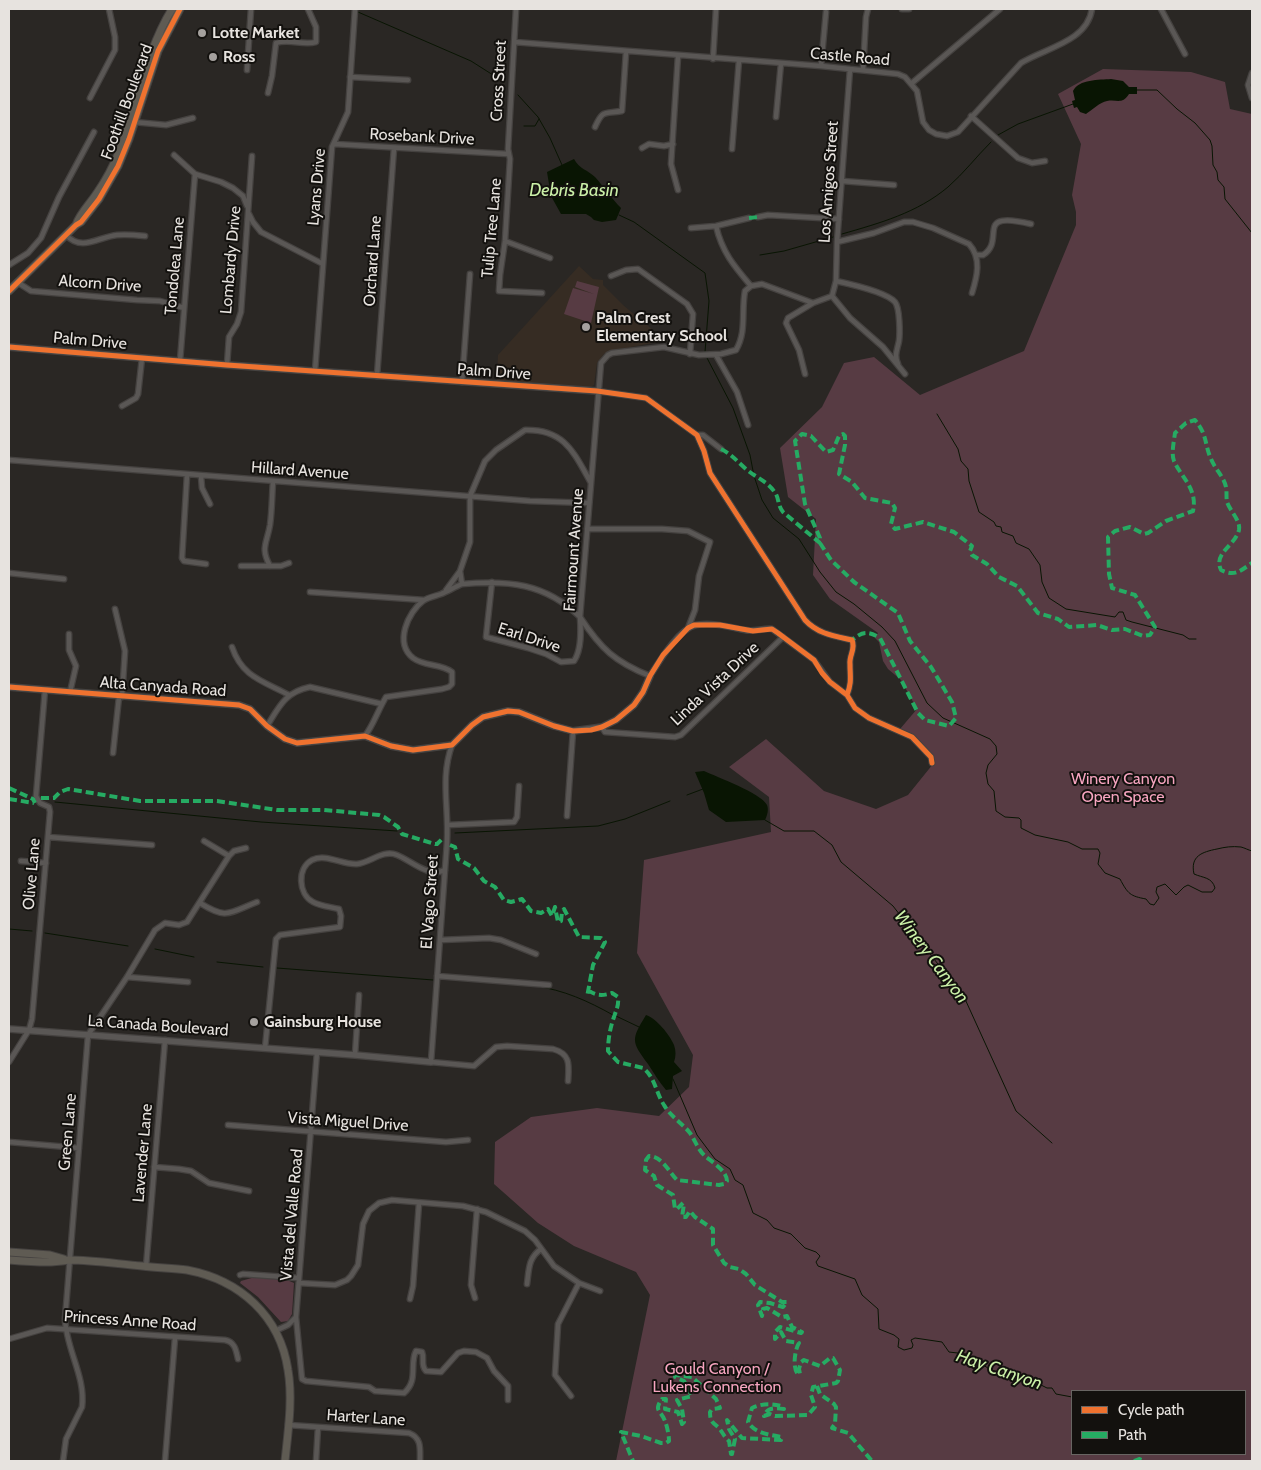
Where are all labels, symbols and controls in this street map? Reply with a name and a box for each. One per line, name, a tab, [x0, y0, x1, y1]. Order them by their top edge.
place label: Lotte Market	[212, 23, 299, 43]
marker: Lotte Market	[196, 27, 208, 39]
street label: Cross Street	[487, 40, 511, 122]
street label: Foothill Boulevard	[97, 42, 157, 162]
street label: Castle Road	[809, 44, 891, 70]
place label: Ross	[223, 47, 255, 67]
marker: Ross	[207, 51, 219, 63]
street label: Los Amigos Street	[815, 120, 843, 244]
street label: Rosebank Drive	[369, 125, 475, 149]
street label: Lyans Drive	[304, 148, 330, 226]
street label: Tulip Tree Lane	[478, 177, 506, 279]
water label: Debris Basin	[529, 180, 619, 202]
street label: Lombardy Drive	[217, 205, 245, 315]
street label: Orchard Lane	[360, 215, 386, 307]
street label: Tondolea Lane	[161, 216, 189, 316]
street label: Alcorn Drive	[58, 272, 142, 296]
place label: Palm Crest Elementary School	[596, 308, 727, 346]
marker: Palm Crest Elementary School	[580, 321, 592, 333]
street label: Palm Drive	[52, 328, 128, 354]
street label: Palm Drive	[456, 360, 532, 384]
street label: Hillard Avenue	[251, 458, 349, 484]
street label: Fairmount Avenue	[560, 488, 588, 612]
street label: Earl Drive	[495, 619, 563, 657]
street label: Linda Vista Drive	[667, 638, 763, 730]
street label: Alta Canyada Road	[99, 673, 227, 701]
park label: Winery Canyon Open Space	[1071, 769, 1175, 807]
street label: Olive Lane	[19, 837, 45, 911]
street label: El Vago Street	[417, 854, 443, 950]
water label: Winery Canyon	[889, 906, 973, 1008]
street label: La Canada Boulevard	[87, 1011, 229, 1041]
place label: Gainsburg House	[264, 1012, 381, 1032]
marker: Gainsburg House	[248, 1016, 260, 1028]
street label: Green Lane	[55, 1093, 81, 1171]
street label: Lavender Lane	[129, 1103, 157, 1203]
street label: Vista Miguel Drive	[287, 1108, 409, 1136]
street label: Vista del Valle Road	[277, 1148, 307, 1282]
street label: Princess Anne Road	[63, 1307, 197, 1335]
water label: Hay Canyon	[953, 1345, 1045, 1395]
park label: Gould Canyon / Lukens Connection	[653, 1359, 781, 1397]
legend	[1071, 1390, 1246, 1455]
text: Cycle path	[1118, 1401, 1184, 1419]
street label: Harter Lane	[326, 1406, 406, 1430]
text: Path	[1118, 1426, 1147, 1444]

